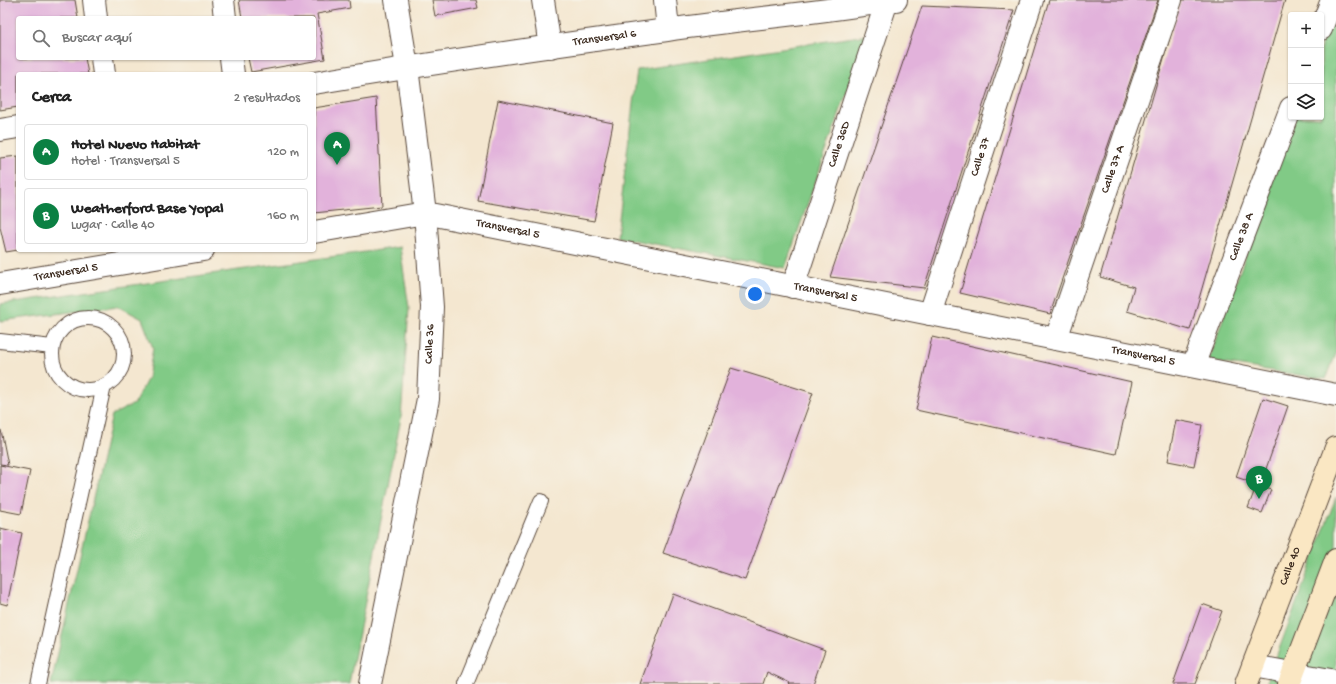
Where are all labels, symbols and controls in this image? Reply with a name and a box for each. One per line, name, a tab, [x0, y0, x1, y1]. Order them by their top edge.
map controls	[1288, 12, 1324, 120]
button: +	[1288, 12, 1324, 48]
search box	[16, 16, 316, 60]
icon: search	[30, 27, 52, 49]
street label: Transversal 6	[571, 27, 638, 50]
text: Buscar aquí	[62, 29, 132, 47]
button: −	[1288, 48, 1324, 84]
button: layers	[1288, 84, 1324, 120]
text: Cerca	[32, 88, 71, 108]
text: 2 resultados	[234, 91, 300, 106]
street label: Calle 36D	[826, 119, 854, 169]
pin: A	[324, 132, 350, 165]
street label: Calle 37	[968, 135, 994, 178]
text: Hotel Nuevo Habitat	[71, 136, 199, 154]
street label: Calle 37 A	[1099, 143, 1128, 195]
text: A	[42, 145, 50, 160]
text: 120 m	[268, 145, 299, 160]
text: Hotel · Transversal 5	[71, 154, 180, 169]
text: Weatherford Base Yopal	[71, 200, 224, 218]
text: B	[43, 209, 49, 224]
text: 160 m	[267, 209, 299, 224]
street label: Calle 38 A	[1227, 210, 1258, 263]
street label: Transversal 5	[474, 216, 541, 243]
text: Lugar · Calle 40	[71, 218, 155, 233]
street label: Transversal 5	[32, 261, 99, 285]
street label: Transversal 5	[792, 280, 858, 306]
your location	[745, 284, 765, 304]
street label: Calle 36	[423, 323, 438, 364]
street label: Transversal 5	[1109, 343, 1176, 370]
pin: B	[1246, 466, 1272, 499]
street label: Calle 40	[1277, 545, 1305, 587]

